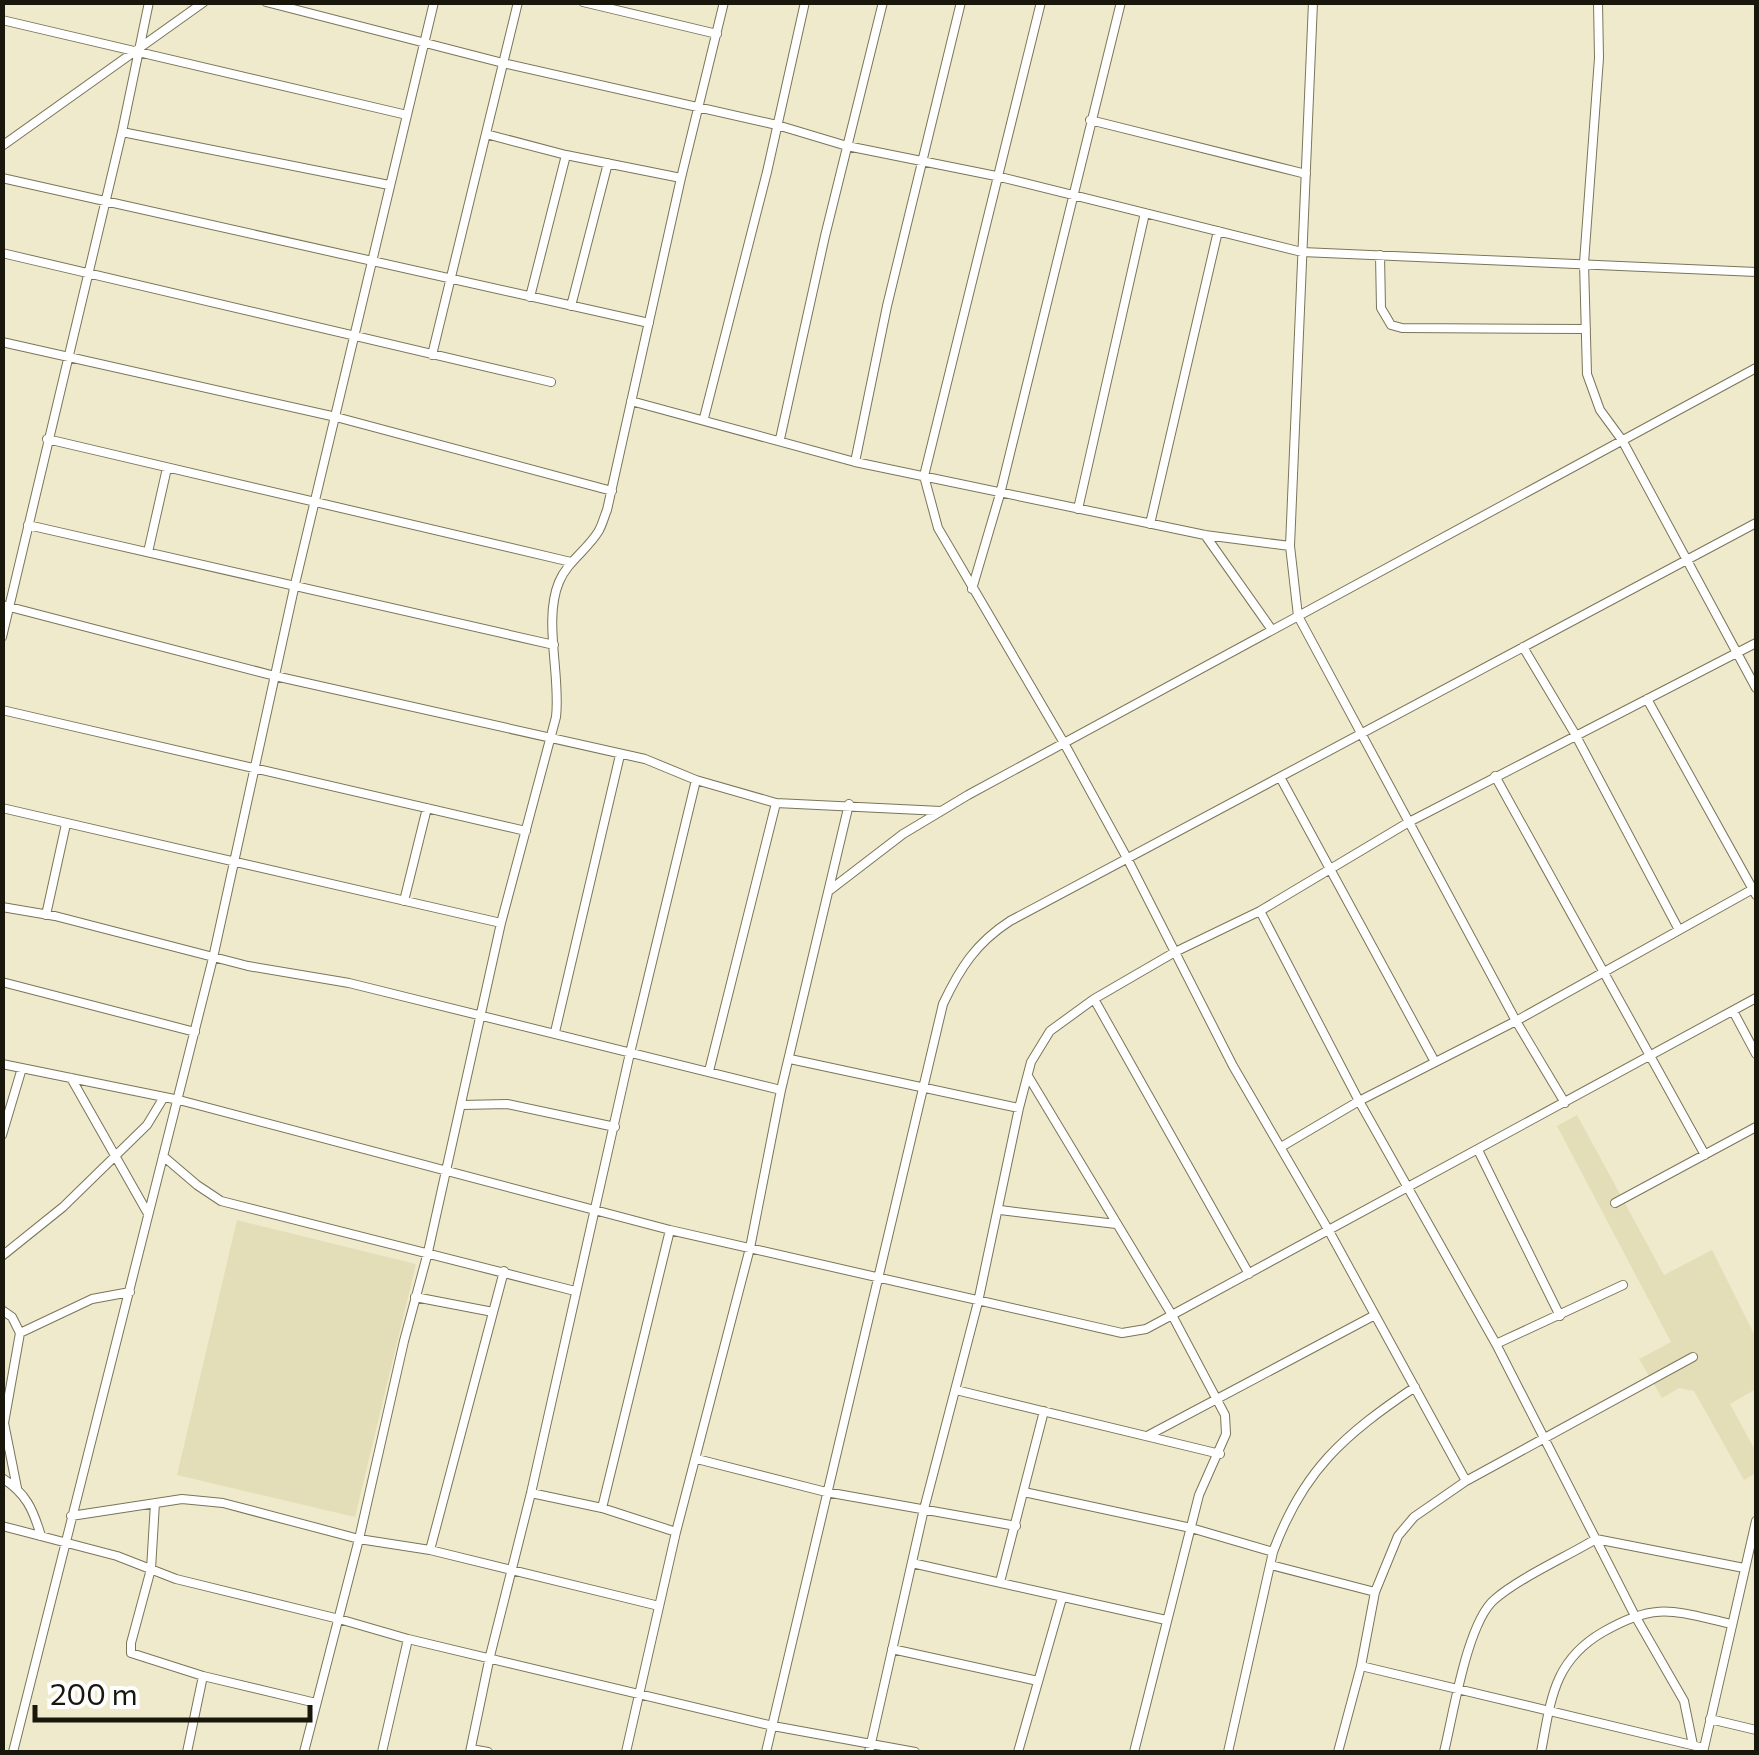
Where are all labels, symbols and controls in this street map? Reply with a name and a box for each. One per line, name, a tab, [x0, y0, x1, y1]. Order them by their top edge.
scale bar	[35, 1660, 310, 1722]
text: 200 m	[50, 1674, 138, 1711]

